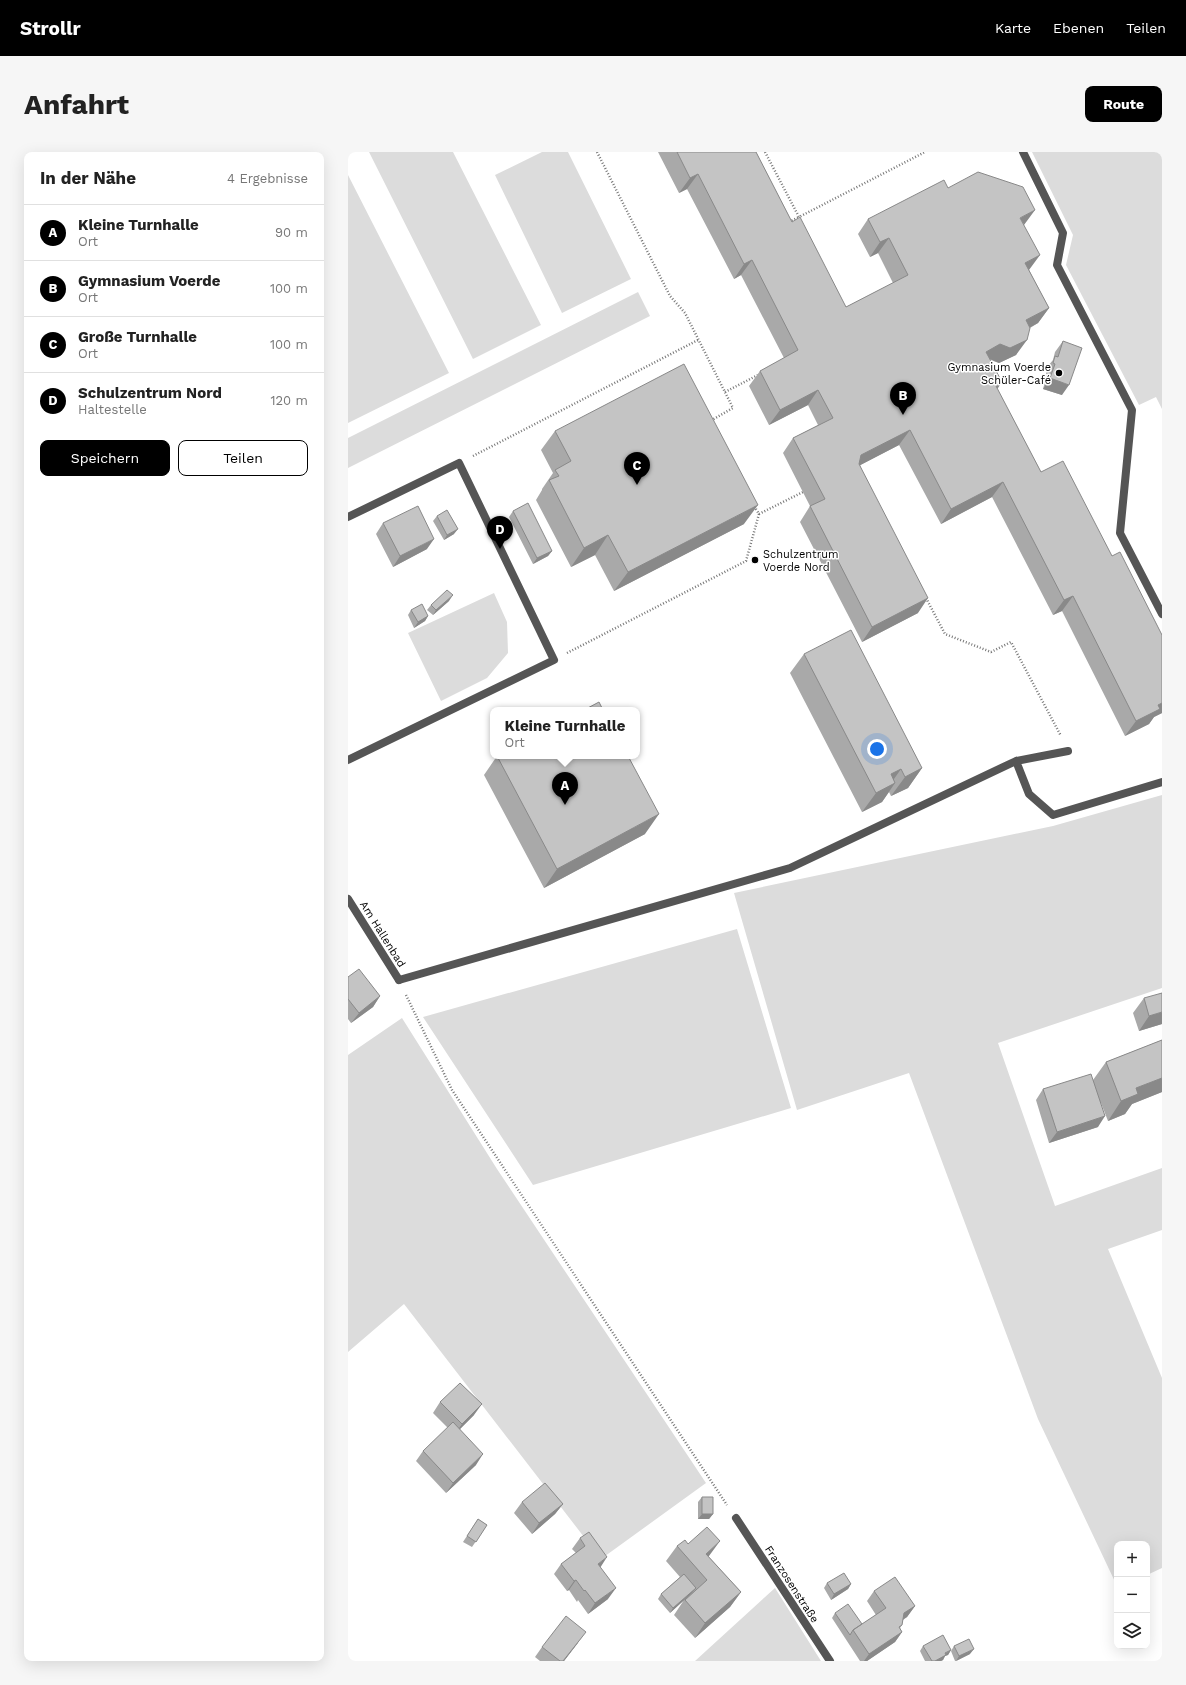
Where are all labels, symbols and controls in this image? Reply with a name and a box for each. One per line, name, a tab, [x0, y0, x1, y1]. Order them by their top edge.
text: Strollr	[20, 17, 81, 40]
text: Karte	[995, 20, 1031, 36]
text: Ebenen	[1053, 20, 1104, 36]
text: Teilen	[1126, 20, 1166, 36]
button: Route	[1085, 86, 1162, 122]
text: Anfahrt	[24, 88, 129, 121]
text: In der Nähe	[40, 168, 136, 188]
text: 4 Ergebnisse	[227, 171, 308, 186]
text: Kleine Turnhalle	[78, 216, 199, 234]
text: A	[49, 225, 57, 240]
text: 90 m	[275, 225, 308, 240]
text: Ort	[78, 234, 98, 249]
text: Gymnasium Voerde	[78, 272, 220, 290]
text: B	[49, 281, 57, 296]
text: 100 m	[270, 281, 308, 296]
text: Ort	[78, 290, 98, 305]
text: Große Turnhalle	[78, 328, 197, 346]
text: C	[49, 337, 57, 352]
text: 100 m	[270, 337, 308, 352]
text: Ort	[78, 346, 98, 361]
place label: Gymnasium Voerde Schüler-Café	[947, 361, 1051, 387]
marker: Gymnasium Voerde Schüler-Café	[1054, 368, 1064, 378]
pin: B	[890, 382, 916, 415]
text: Schulzentrum Nord	[78, 384, 222, 402]
text: D	[48, 393, 58, 408]
text: 120 m	[270, 393, 308, 408]
text: Haltestelle	[78, 402, 147, 417]
button: Speichern	[40, 440, 170, 476]
button: Teilen	[178, 440, 308, 476]
pin: C	[624, 452, 650, 485]
pin: D	[487, 516, 513, 549]
place label: Schulzentrum Voerde Nord	[763, 548, 838, 574]
marker: Schulzentrum Voerde Nord	[750, 555, 760, 565]
popup	[490, 707, 640, 759]
text: Kleine Turnhalle	[505, 717, 625, 735]
text: Ort	[505, 735, 525, 750]
your location	[867, 739, 887, 759]
pin: A	[552, 772, 578, 805]
street label: Am Hallenbad	[357, 899, 408, 970]
map controls	[1114, 1541, 1150, 1649]
button: +	[1114, 1541, 1150, 1577]
street label: Franzosenstraße	[762, 1543, 821, 1625]
button: −	[1114, 1577, 1150, 1613]
button: layers	[1114, 1613, 1150, 1649]

